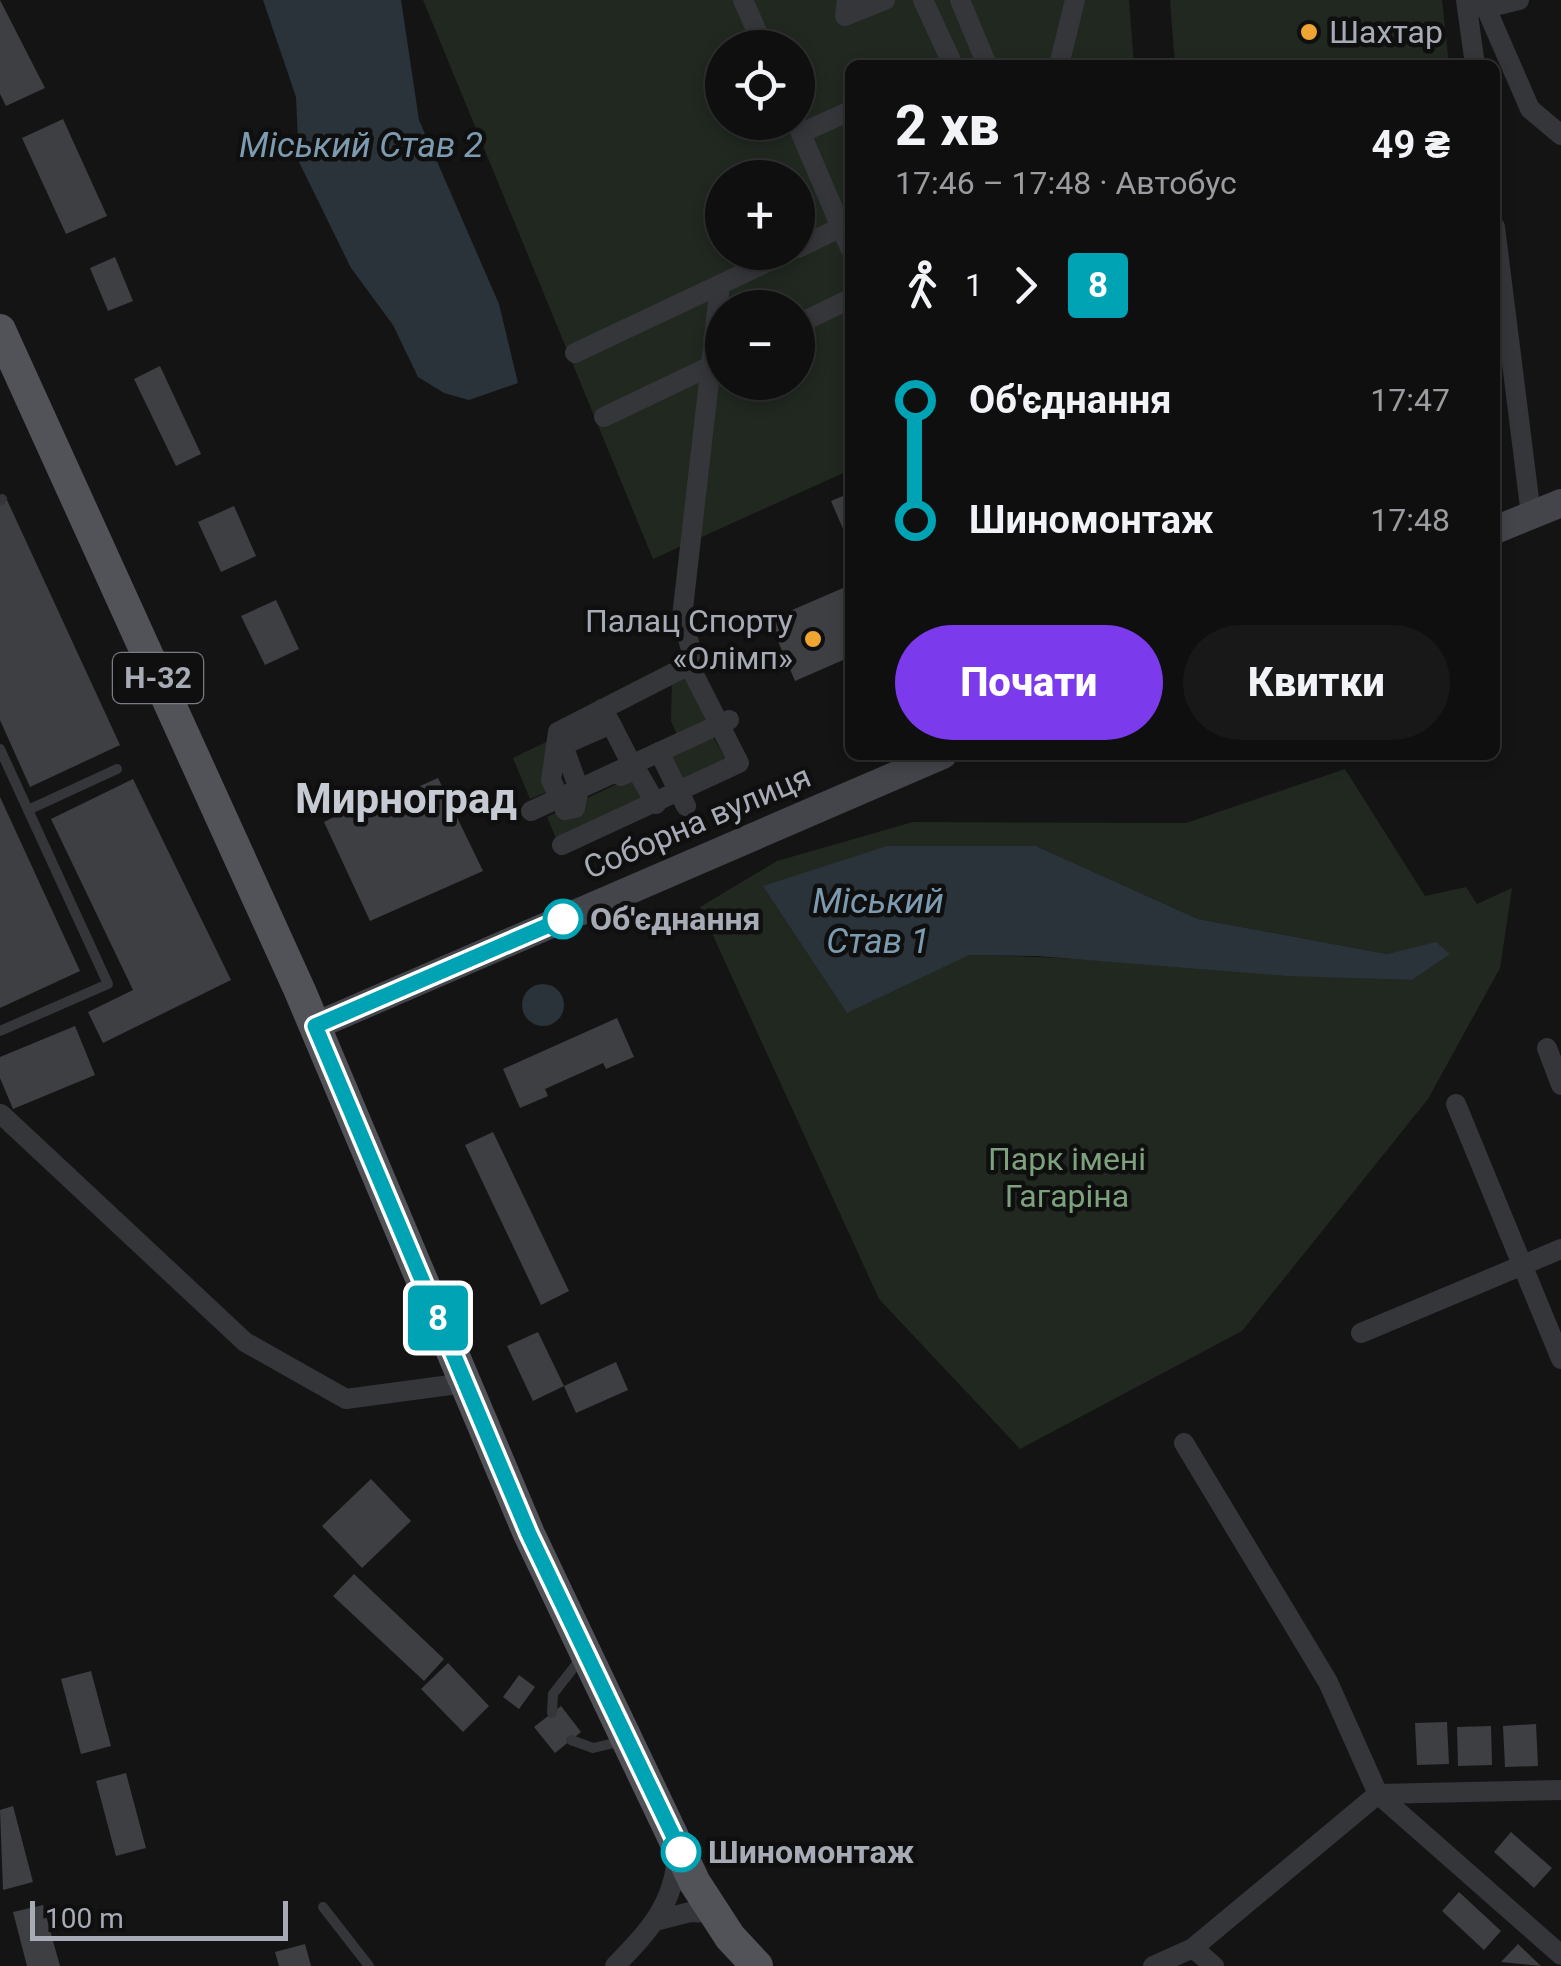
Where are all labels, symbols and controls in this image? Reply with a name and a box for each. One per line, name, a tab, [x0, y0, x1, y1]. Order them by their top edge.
place label: Шахтар	[1329, 13, 1443, 51]
marker: Шахтар	[1298, 21, 1320, 43]
map controls	[705, 30, 815, 400]
button: locate	[705, 30, 815, 140]
text: 2 хв	[895, 94, 1000, 158]
text: 49 ₴	[1372, 123, 1450, 167]
water label: Міський Став 2	[239, 125, 483, 166]
button: +	[705, 160, 815, 270]
text: 17:46 – 17:48 · Автобус	[895, 164, 1237, 202]
icon: walk	[895, 258, 950, 313]
icon: forward	[998, 258, 1053, 313]
text: 8	[1088, 265, 1108, 306]
text: 1	[965, 266, 983, 304]
button: −	[705, 290, 815, 400]
text: Об'єднання	[969, 378, 1171, 422]
text: 17:47	[1370, 381, 1450, 419]
text: Шиномонтаж	[969, 498, 1214, 542]
text: 17:48	[1370, 501, 1450, 539]
place label: Палац Спорту «Олімп»	[585, 602, 793, 677]
button: Почати	[895, 625, 1163, 740]
button: Квитки	[1183, 625, 1450, 740]
marker: Палац Спорту «Олімп»	[802, 628, 824, 650]
road number: Н-32	[113, 653, 203, 703]
street label: Соборна вулиця	[578, 757, 816, 887]
district label: Мирноград	[295, 774, 517, 823]
water label: Міський Став 1	[812, 881, 944, 962]
marker: Об'єднання	[544, 900, 582, 938]
place label: Об'єднання	[590, 900, 761, 938]
park label: Парк імені Гагаріна	[988, 1140, 1146, 1215]
line badge: 8	[406, 1286, 470, 1350]
text: 8	[428, 1298, 448, 1339]
marker: Шиномонтаж	[662, 1833, 700, 1871]
place label: Шиномонтаж	[708, 1833, 915, 1871]
scale bar	[30, 1896, 288, 1940]
text: 100 m	[45, 1902, 124, 1935]

